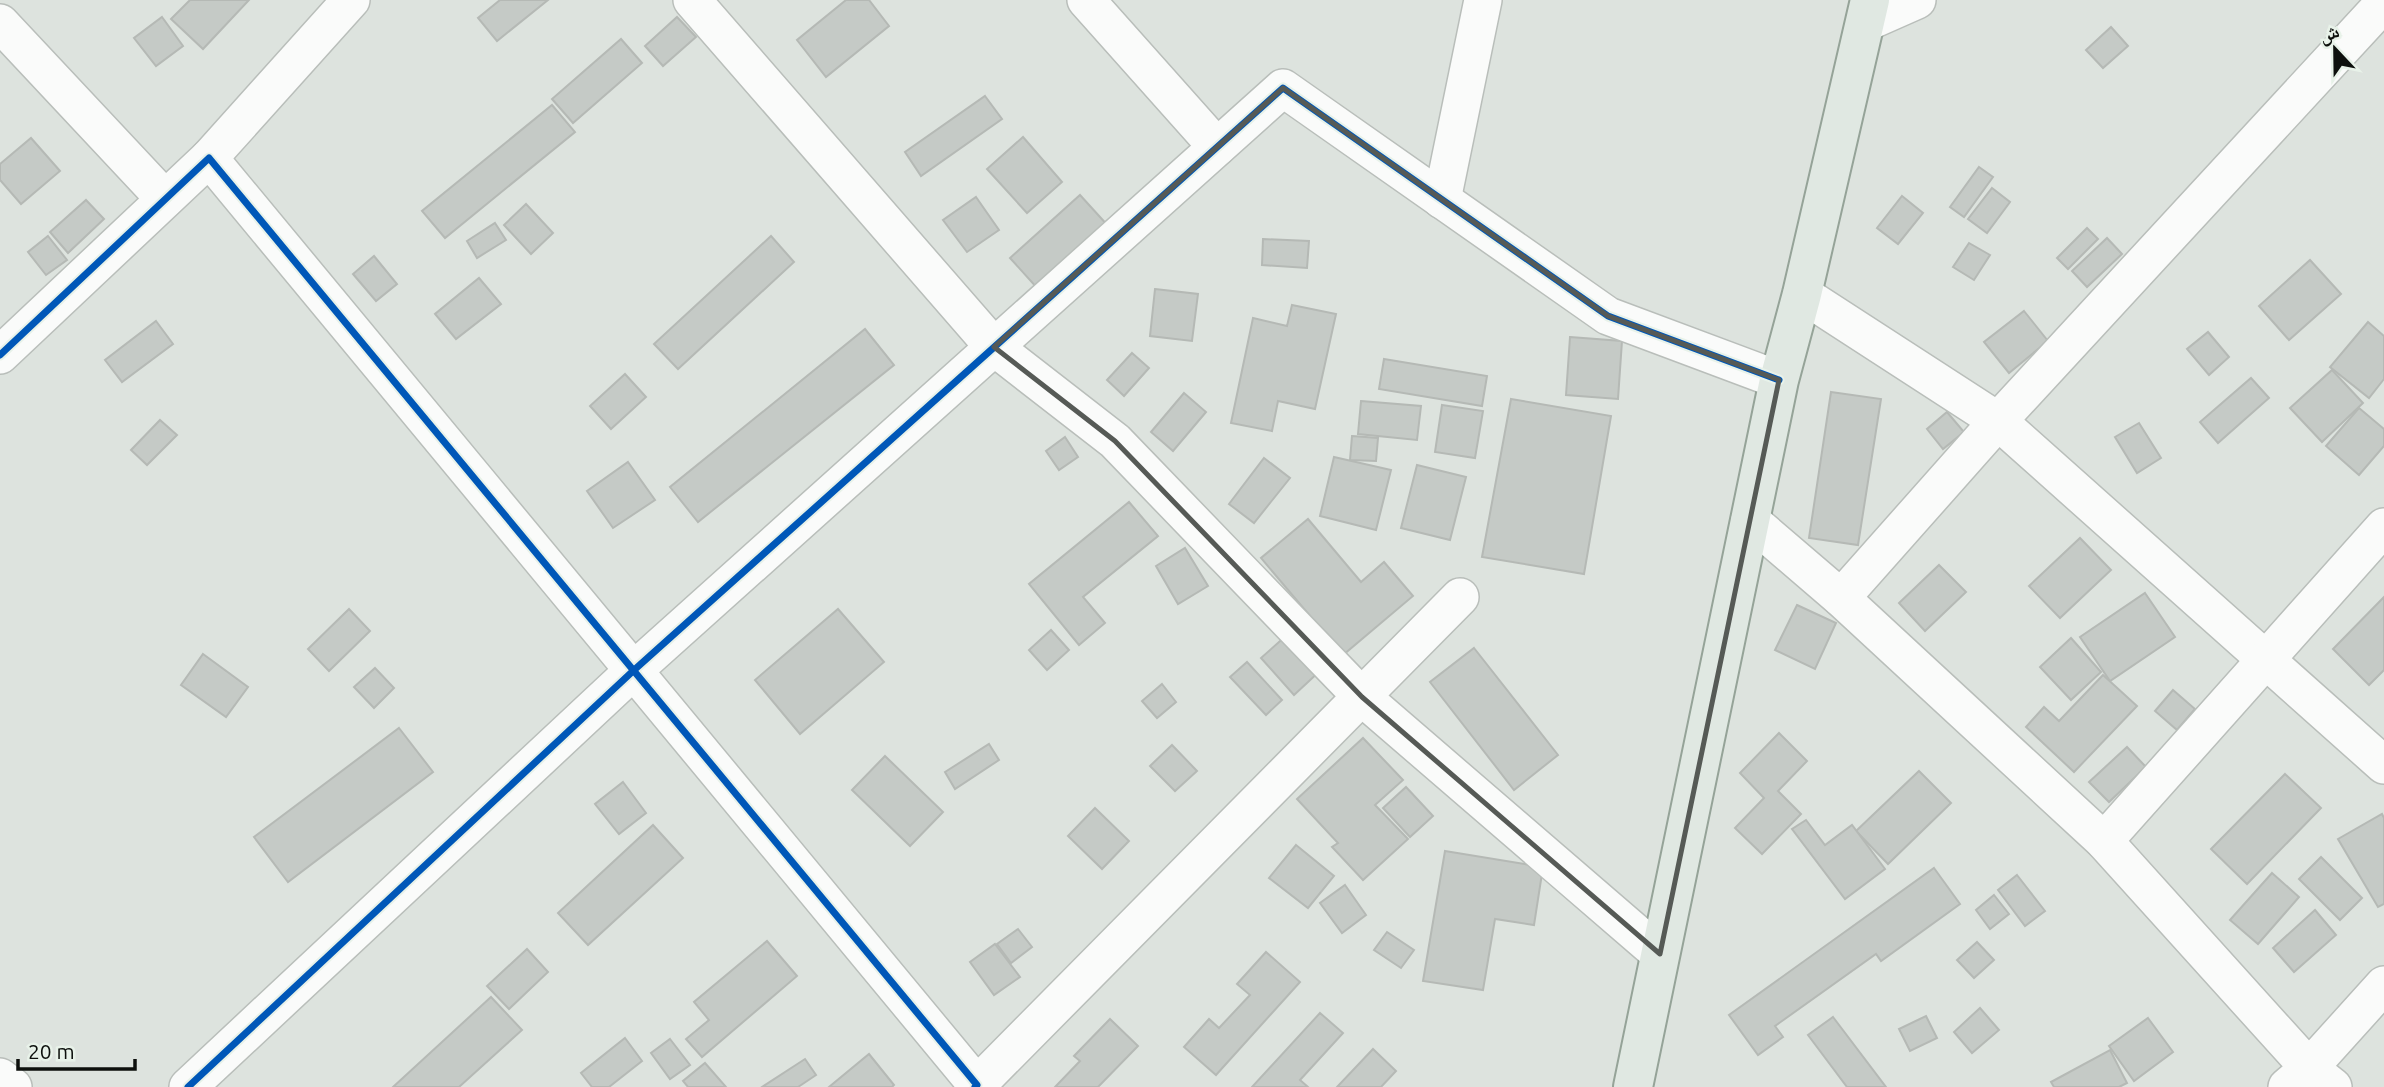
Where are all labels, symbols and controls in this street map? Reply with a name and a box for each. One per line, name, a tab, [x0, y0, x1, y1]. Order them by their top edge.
north arrow	[2300, 14, 2370, 84]
text: ش	[2315, 19, 2342, 48]
scale bar	[18, 1028, 135, 1072]
text: 20 m	[28, 1039, 75, 1063]

